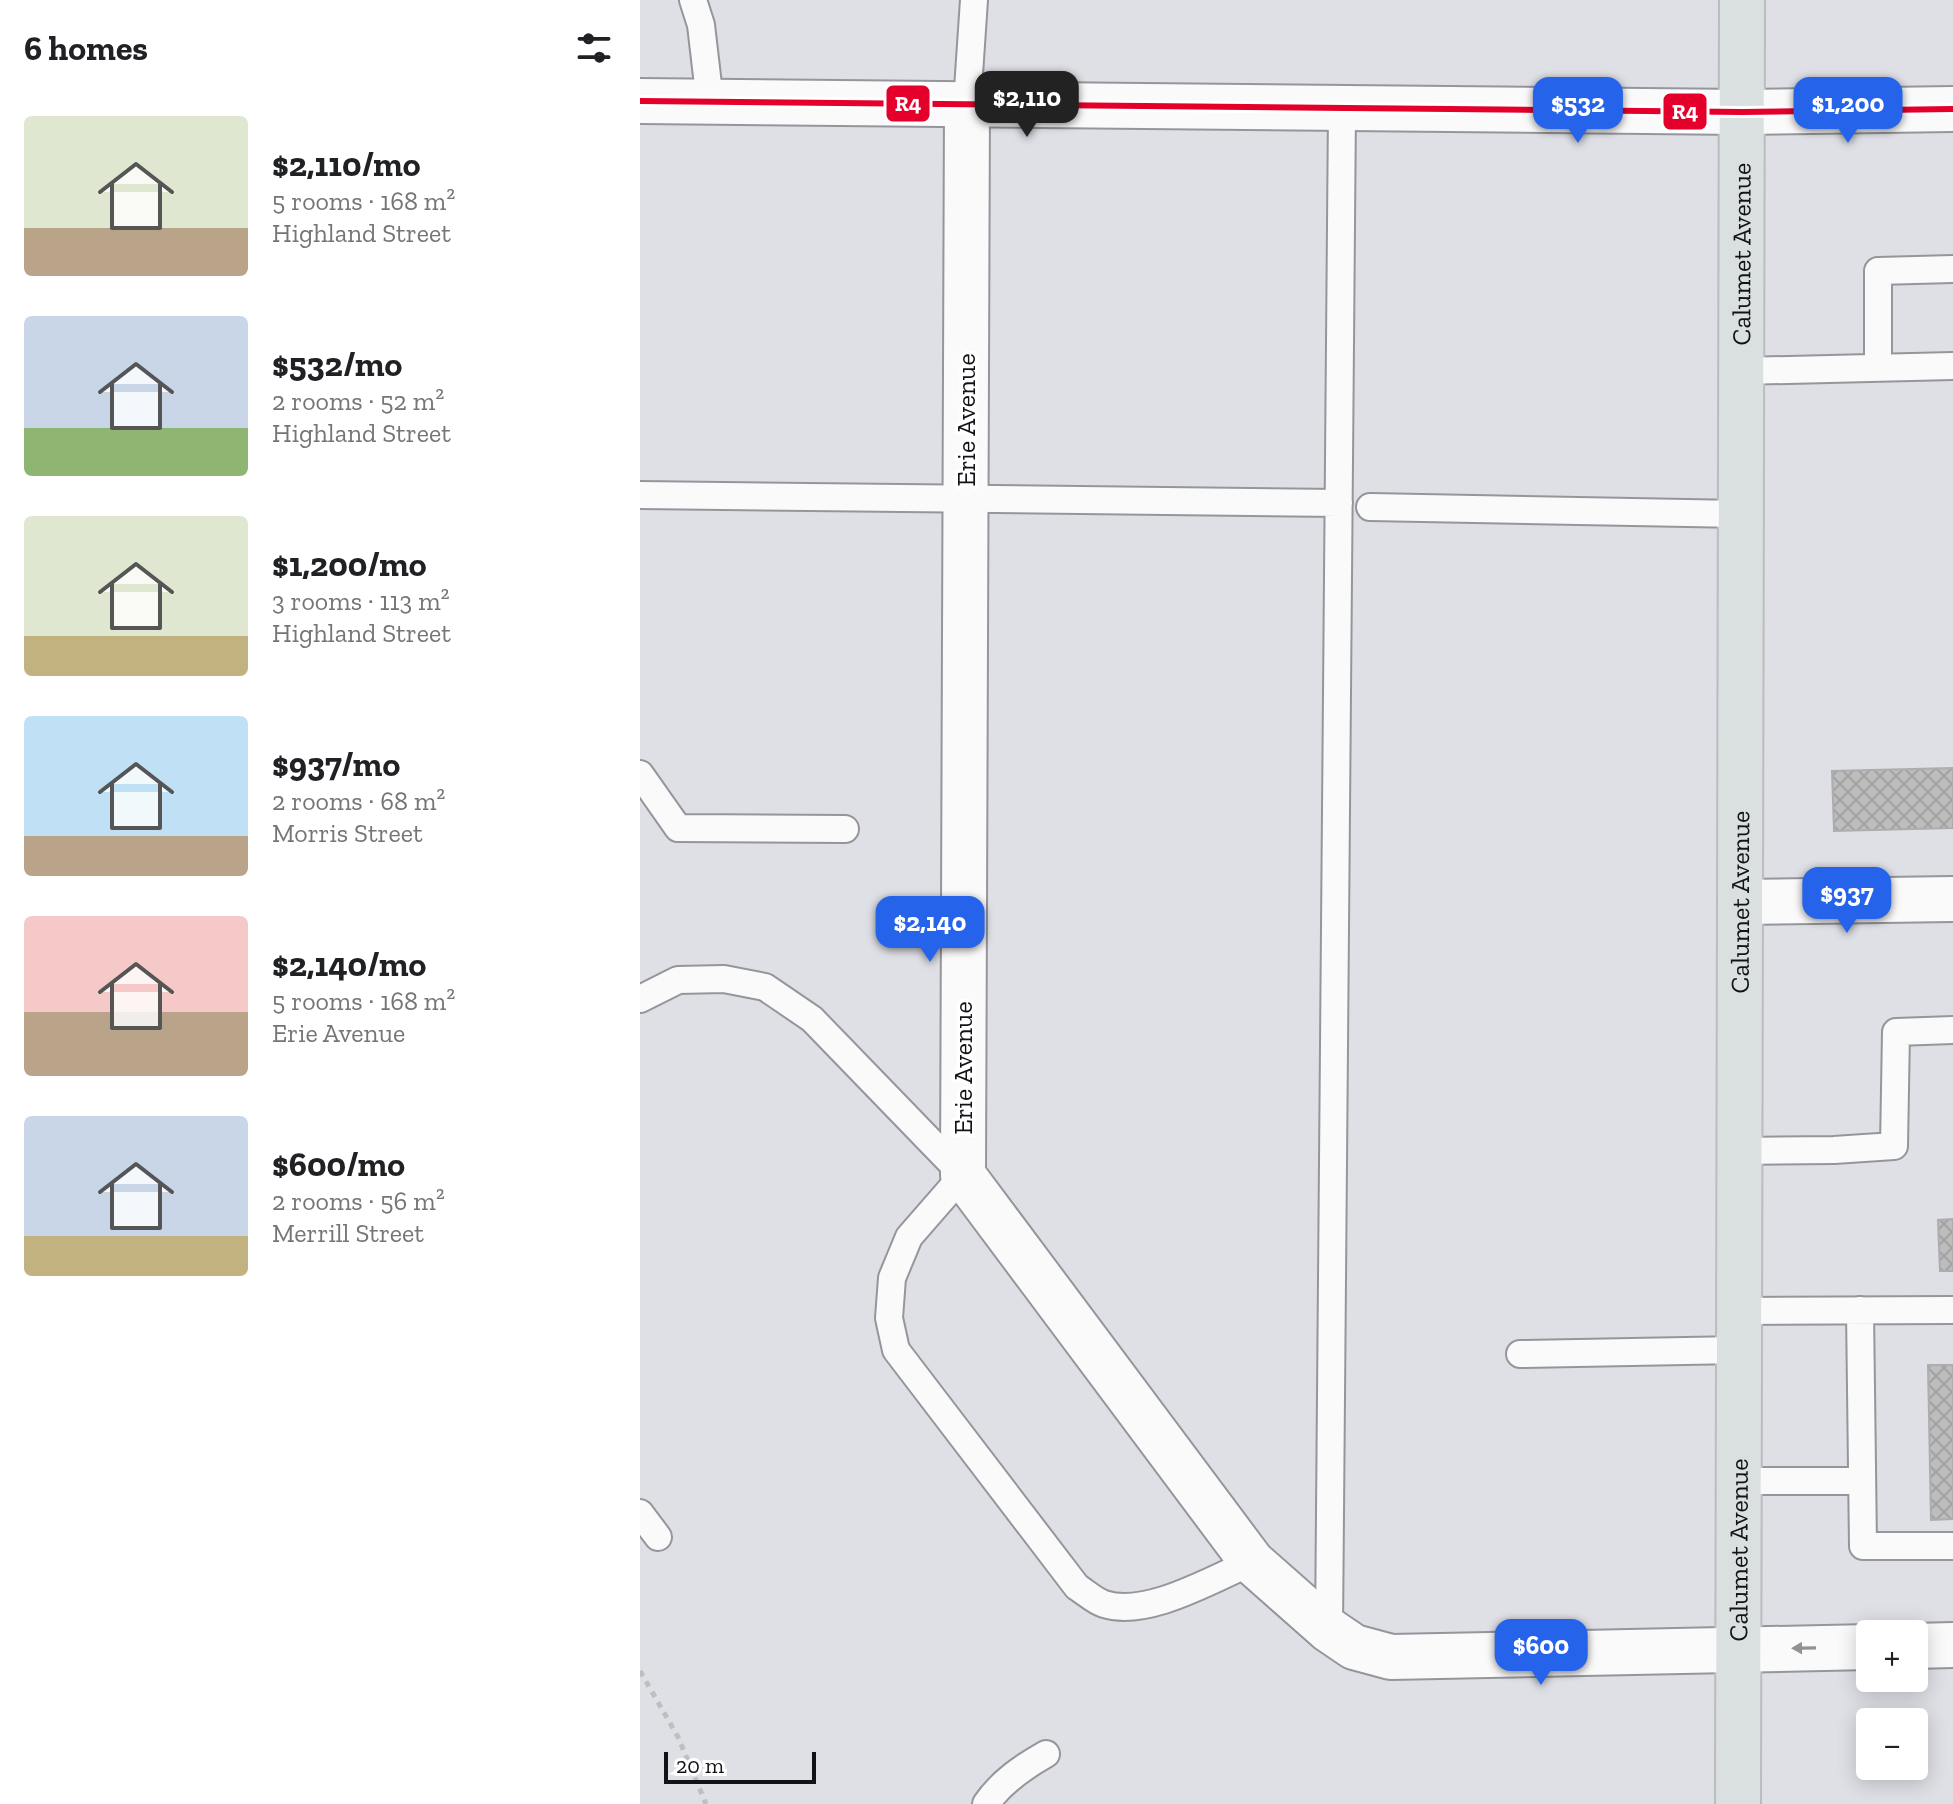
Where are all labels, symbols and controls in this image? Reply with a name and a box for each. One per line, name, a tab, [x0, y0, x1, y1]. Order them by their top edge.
icon: filters	[572, 26, 616, 70]
text: 6 homes	[24, 28, 148, 69]
pin: $2,110	[962, 71, 1092, 139]
pin: $532	[1531, 77, 1625, 145]
pin: $1,200	[1783, 77, 1913, 145]
text: $2,110	[993, 81, 1061, 113]
line badge: R4	[885, 84, 931, 123]
text: $532	[1551, 87, 1605, 119]
text: $1,200	[1812, 87, 1884, 119]
text: R4	[895, 90, 922, 117]
line badge: R4	[1662, 92, 1708, 131]
text: R4	[1672, 98, 1699, 125]
text: $2,110/mo	[272, 144, 421, 185]
icon: home	[88, 148, 184, 244]
street label: Calumet Avenue	[1725, 163, 1758, 345]
text: 5 rooms · 168 m²	[272, 185, 455, 217]
text: Highland Street	[272, 217, 451, 249]
text: $532/mo	[272, 344, 402, 385]
icon: home	[88, 348, 184, 444]
street label: Erie Avenue	[950, 353, 982, 487]
text: 2 rooms · 52 m²	[272, 385, 444, 417]
text: Highland Street	[272, 417, 451, 449]
text: $1,200/mo	[272, 544, 426, 585]
icon: home	[88, 548, 184, 644]
text: 3 rooms · 113 m²	[272, 585, 450, 617]
text: Highland Street	[272, 617, 451, 649]
text: $937/mo	[272, 744, 400, 785]
icon: home	[88, 748, 184, 844]
text: 2 rooms · 68 m²	[272, 785, 445, 817]
street label: Calumet Avenue	[1724, 811, 1756, 993]
text: Morris Street	[272, 817, 423, 849]
pin: $937	[1800, 867, 1894, 935]
text: $937	[1820, 877, 1874, 909]
pin: $2,140	[865, 896, 995, 964]
text: $2,140	[894, 906, 966, 938]
text: $2,140/mo	[272, 944, 426, 985]
icon: home	[88, 948, 184, 1044]
text: 5 rooms · 168 m²	[272, 985, 455, 1017]
street label: Erie Avenue	[947, 1001, 979, 1135]
text: Erie Avenue	[272, 1017, 405, 1049]
text: $600/mo	[272, 1144, 405, 1185]
icon: home	[88, 1148, 184, 1244]
text: 2 rooms · 56 m²	[272, 1185, 445, 1217]
text: Merrill Street	[272, 1217, 424, 1249]
street label: Calumet Avenue	[1722, 1459, 1755, 1641]
pin: $600	[1494, 1619, 1588, 1687]
map controls	[1856, 1620, 1928, 1780]
button: +	[1856, 1620, 1928, 1692]
text: $600	[1513, 1629, 1569, 1661]
one-way arrow	[1791, 1641, 1816, 1654]
button: −	[1856, 1708, 1928, 1780]
scale bar	[664, 1748, 816, 1784]
text: 20 m	[676, 1752, 724, 1779]

